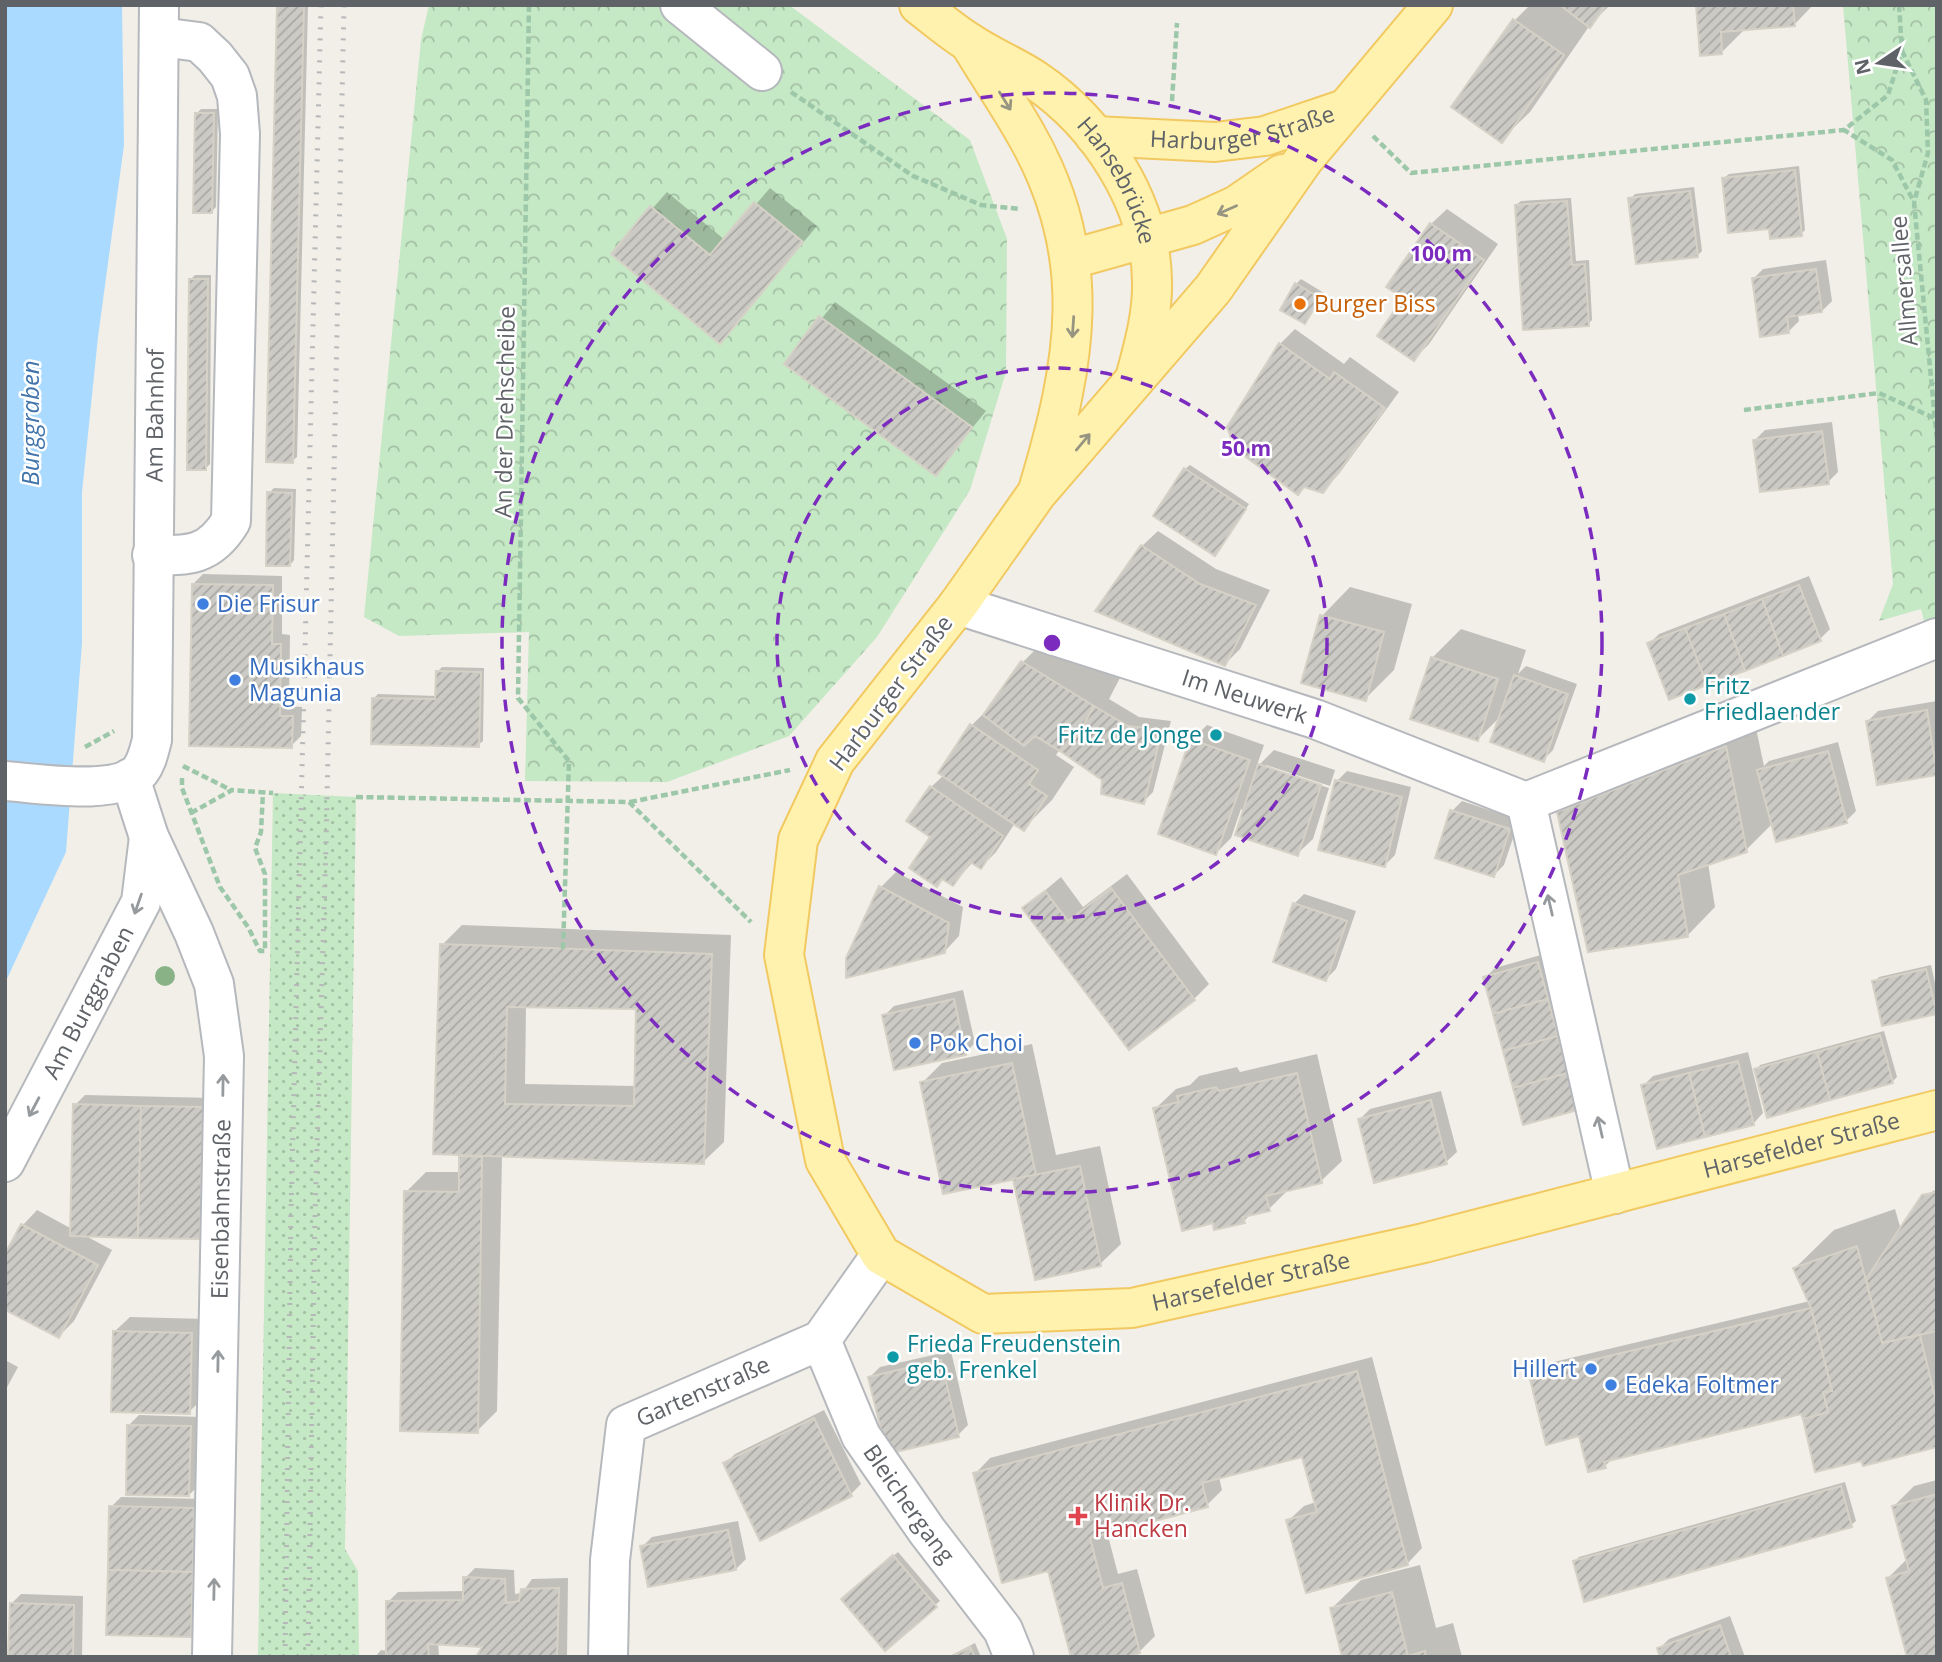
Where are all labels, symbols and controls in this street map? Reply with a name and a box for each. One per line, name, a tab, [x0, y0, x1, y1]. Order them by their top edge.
north arrow	[1844, 28, 1914, 98]
text: N	[1848, 56, 1877, 77]
one-way arrow	[998, 91, 1013, 110]
street label: Harburger Straße	[1149, 97, 1338, 157]
street label: Hansebrücke	[1071, 109, 1164, 247]
one-way arrow	[1217, 204, 1238, 217]
street label: Allmersallee	[1881, 214, 1925, 348]
text: 100 m	[1410, 239, 1472, 267]
place label: Burger Biss	[1314, 287, 1436, 319]
marker: Burger Biss	[1292, 296, 1308, 312]
street label: An der Drehscheibe	[486, 306, 522, 518]
one-way arrow	[1066, 315, 1079, 338]
street label: Am Bahnhof	[137, 347, 171, 482]
water label: Burggraben	[13, 360, 46, 486]
one-way arrow	[1076, 434, 1091, 452]
text: 50 m	[1221, 434, 1271, 462]
place label: Die Frisur	[217, 587, 321, 619]
marker: Die Frisur	[195, 596, 211, 612]
street label: Harburger Straße	[821, 608, 959, 777]
centre of rings	[1040, 631, 1064, 655]
place label: Musikhaus Magunia	[249, 650, 365, 708]
street label: Im Neuwerk	[1178, 661, 1312, 731]
place label: Fritz Friedlaender	[1704, 669, 1841, 727]
marker: Musikhaus Magunia	[227, 672, 243, 688]
marker: Fritz Friedlaender	[1682, 691, 1698, 707]
place label: Fritz de Jonge	[1057, 718, 1202, 750]
marker: Fritz de Jonge	[1208, 727, 1224, 743]
one-way arrow	[131, 893, 143, 914]
one-way arrow	[1542, 894, 1556, 917]
street label: Am Burggraben	[34, 920, 141, 1084]
place label: Pok Choi	[929, 1026, 1023, 1058]
marker: Pok Choi	[907, 1035, 923, 1051]
one-way arrow	[216, 1073, 230, 1096]
one-way arrow	[27, 1096, 41, 1117]
street label: Harsefelder Straße	[1699, 1103, 1903, 1185]
one-way arrow	[1593, 1116, 1606, 1139]
street label: Eisenbahnstraße	[202, 1119, 238, 1299]
street label: Harsefelder Straße	[1149, 1243, 1353, 1318]
place label: Frieda Freudenstein geb. Frenkel	[907, 1327, 1121, 1385]
street label: Gartenstraße	[631, 1347, 774, 1434]
marker: Frieda Freudenstein geb. Frenkel	[885, 1349, 901, 1365]
one-way arrow	[211, 1350, 225, 1373]
place label: Hillert	[1512, 1352, 1577, 1384]
marker: Hillert	[1583, 1361, 1599, 1377]
place label: Edeka Foltmer	[1625, 1368, 1780, 1400]
marker: Edeka Foltmer	[1603, 1377, 1619, 1393]
street label: Bleichergang	[856, 1437, 963, 1570]
place label: Klinik Dr. Hancken	[1094, 1486, 1190, 1544]
marker: Klinik Dr. Hancken	[1068, 1506, 1088, 1526]
one-way arrow	[207, 1577, 220, 1600]

